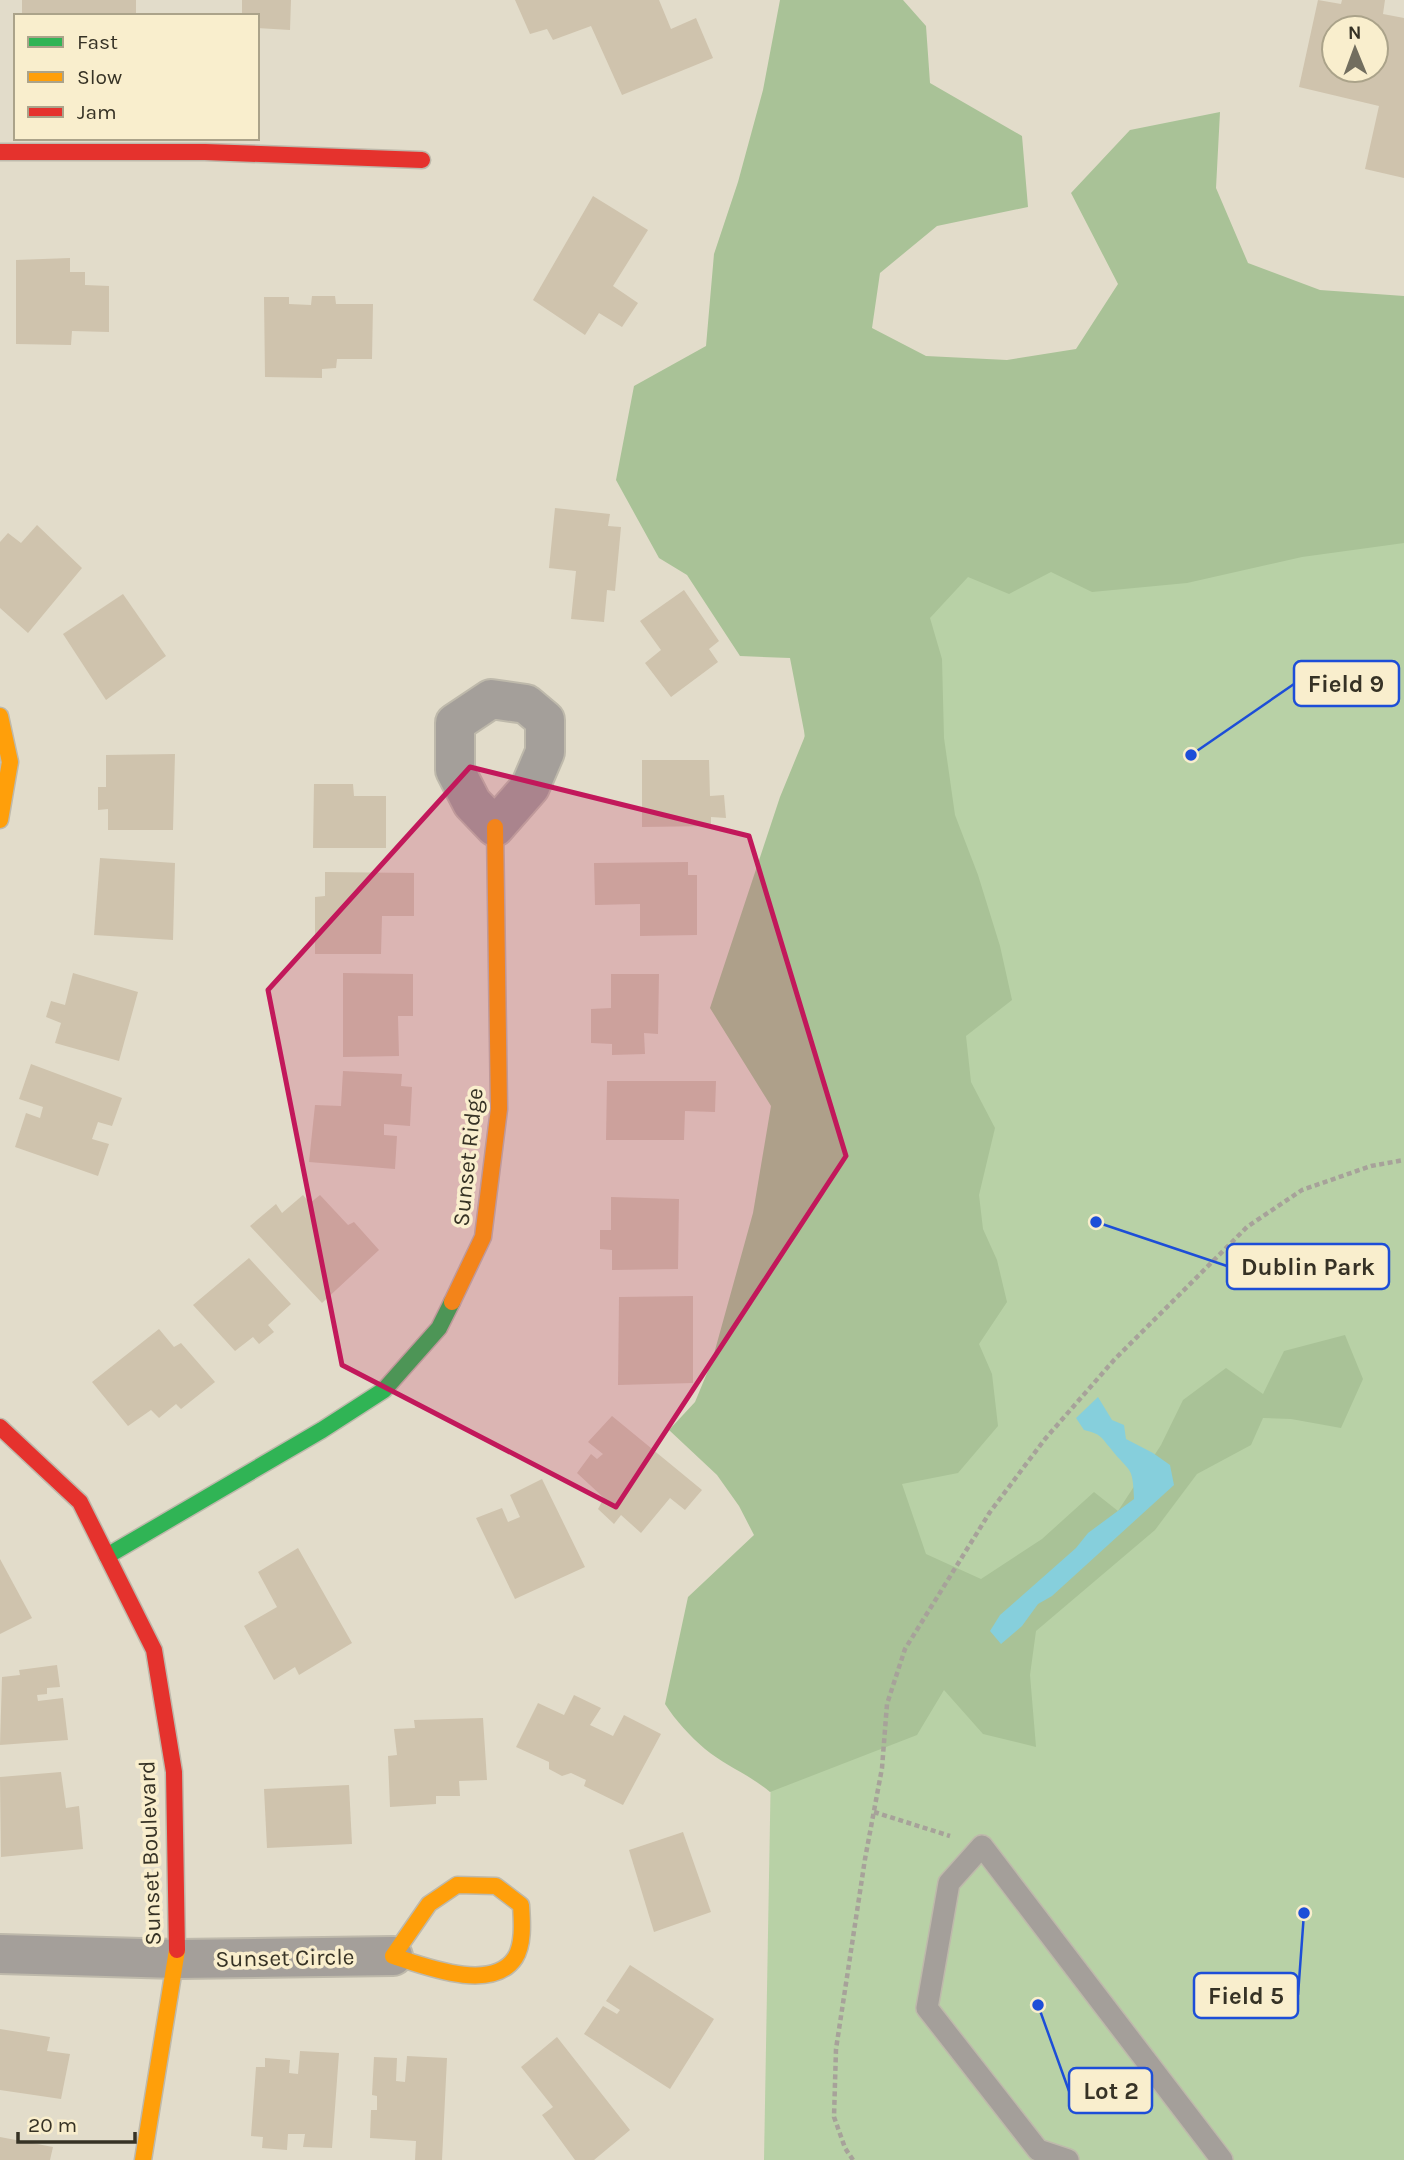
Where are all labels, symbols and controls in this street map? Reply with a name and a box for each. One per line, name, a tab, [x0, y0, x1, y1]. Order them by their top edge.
legend	[14, 14, 259, 140]
north arrow	[1320, 14, 1390, 84]
text: N	[1348, 22, 1362, 44]
text: Fast	[77, 30, 118, 54]
text: Slow	[77, 65, 122, 89]
text: Jam	[77, 100, 117, 124]
callout: Field 9	[1294, 661, 1399, 706]
text: Field 9	[1308, 670, 1384, 698]
street label: Sunset Ridge	[447, 1086, 489, 1228]
callout: Dublin Park	[1227, 1244, 1389, 1289]
text: Dublin Park	[1241, 1253, 1375, 1281]
street label: Sunset Boulevard	[133, 1760, 167, 1946]
street label: Sunset Circle	[215, 1943, 355, 1973]
callout: Field 5	[1194, 1973, 1298, 2018]
text: Field 5	[1208, 1982, 1284, 2010]
callout: Lot 2	[1069, 2068, 1152, 2113]
text: Lot 2	[1083, 2077, 1139, 2105]
scale bar	[18, 2100, 135, 2144]
text: 20 m	[28, 2113, 77, 2137]

